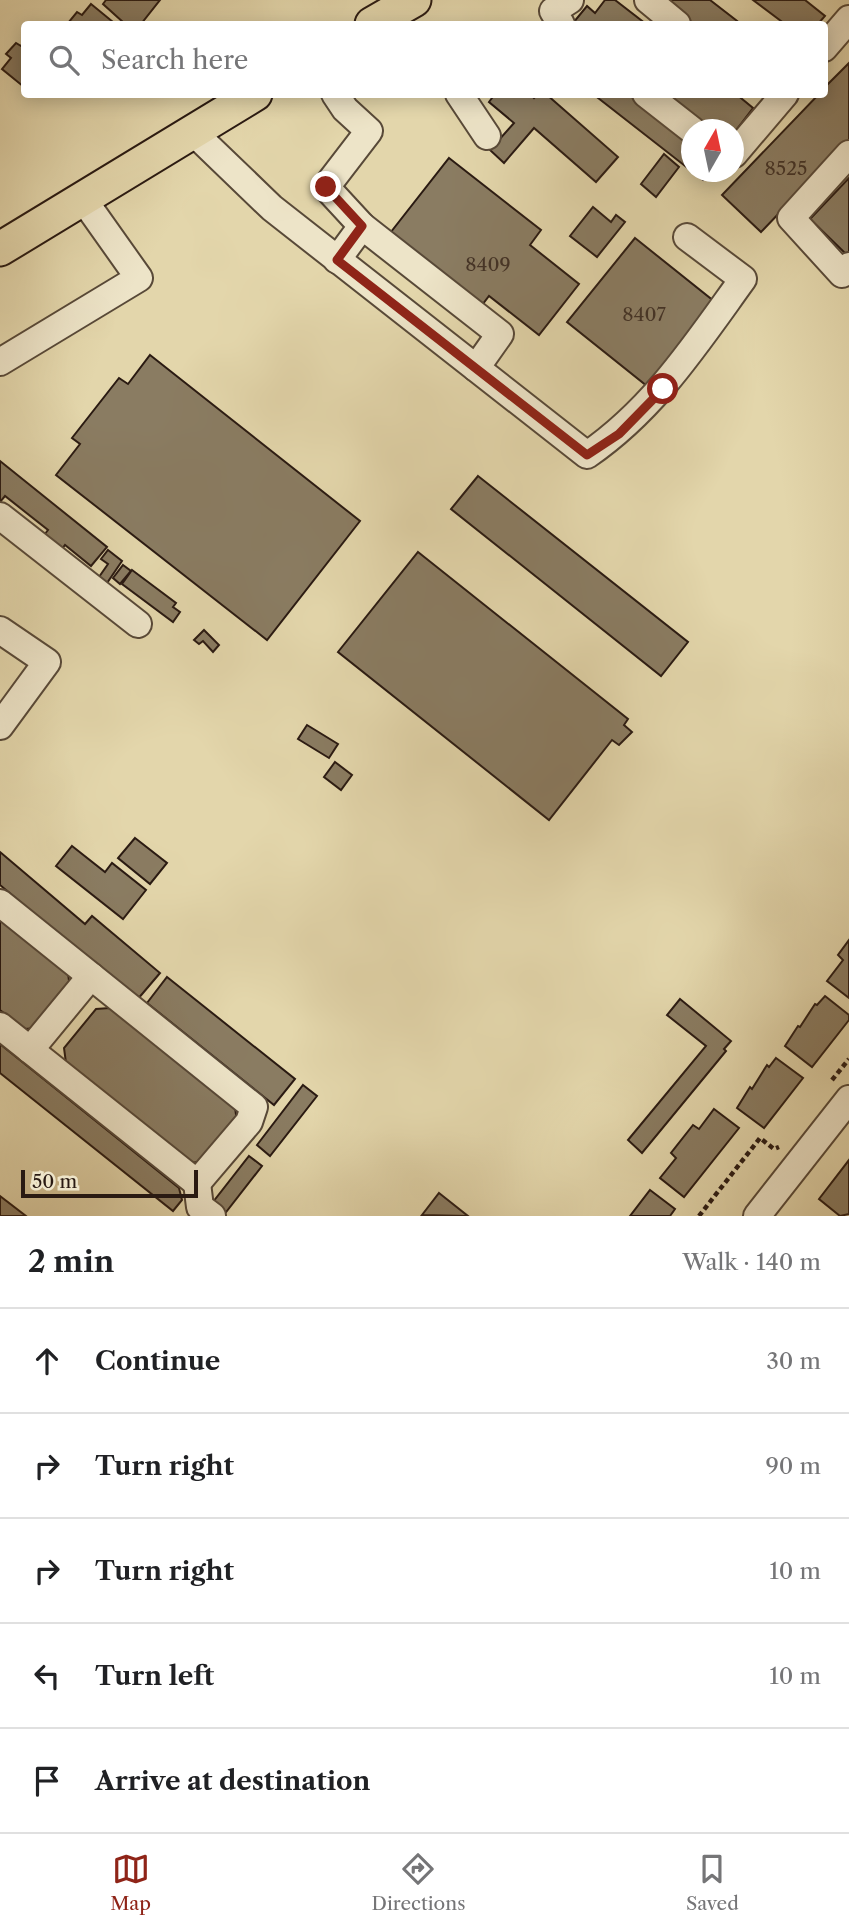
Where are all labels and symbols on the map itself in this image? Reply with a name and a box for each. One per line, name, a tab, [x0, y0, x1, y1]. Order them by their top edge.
north arrow	[681, 119, 744, 182]
house number: 8525	[765, 157, 807, 180]
route end	[310, 171, 341, 202]
house number: 8409	[465, 253, 511, 276]
house number: 8407	[622, 303, 666, 326]
route start	[647, 373, 678, 404]
scale bar	[21, 1167, 198, 1199]

